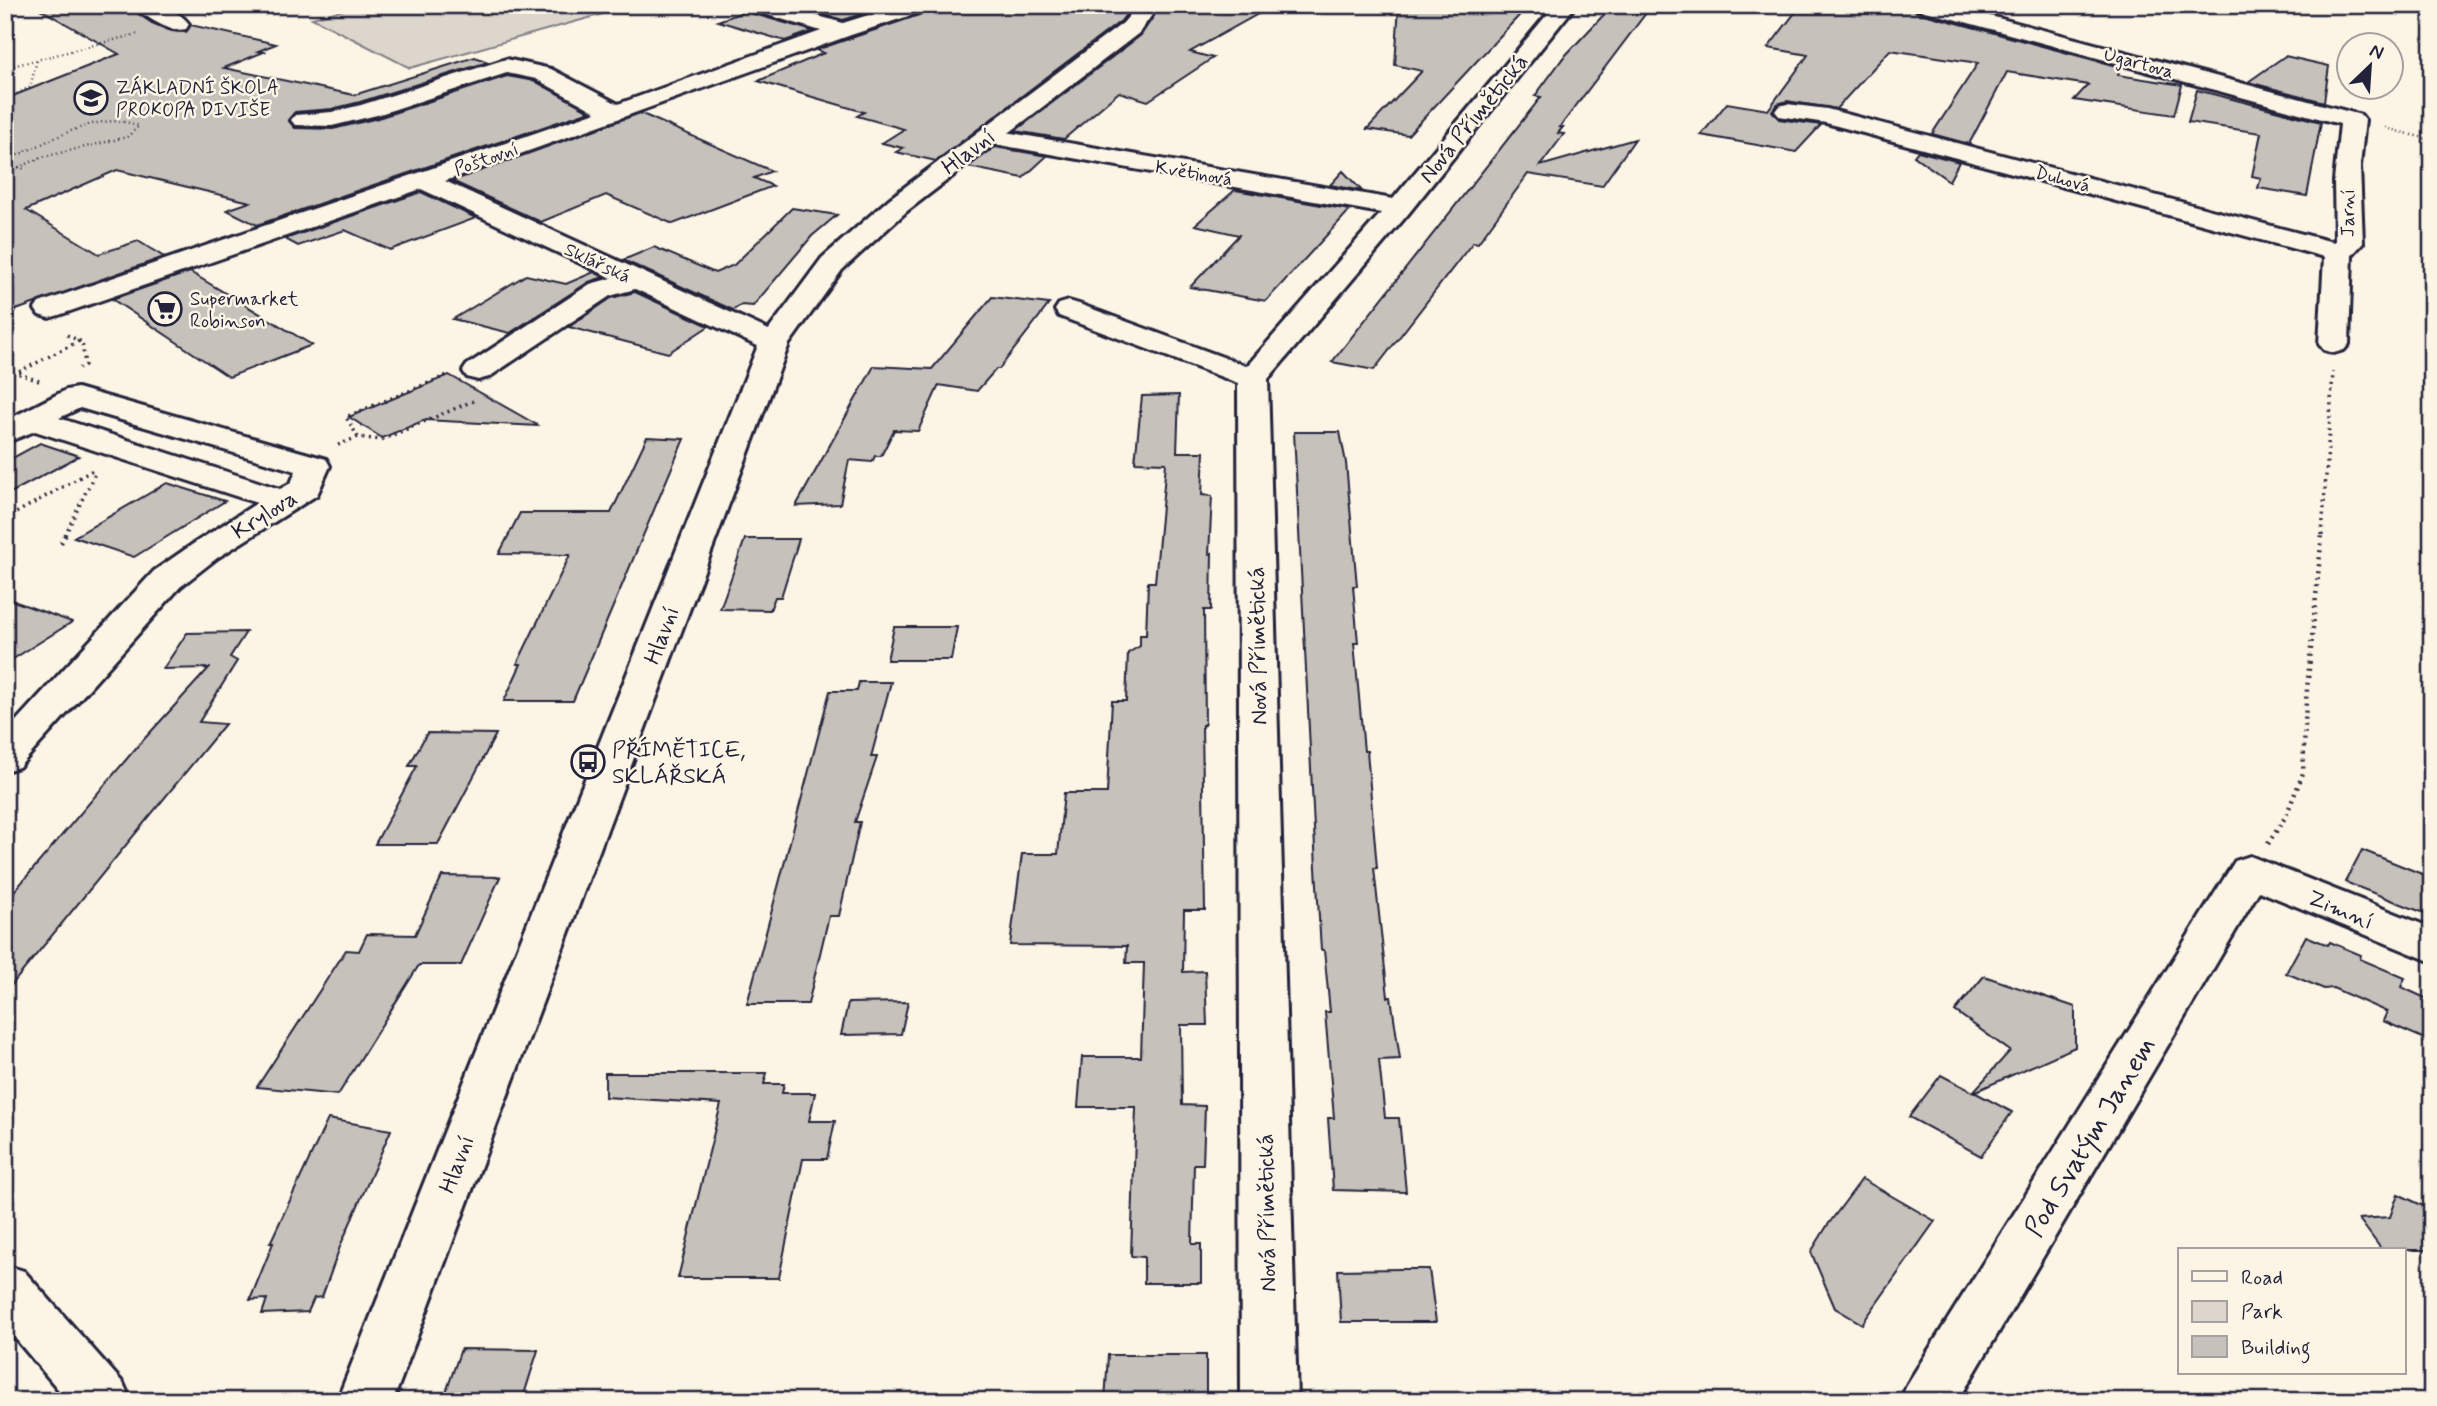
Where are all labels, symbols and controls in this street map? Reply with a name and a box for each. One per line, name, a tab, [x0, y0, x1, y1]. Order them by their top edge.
north arrow	[2336, 32, 2406, 102]
text: N	[2366, 38, 2388, 66]
street label: Ugartova	[2101, 42, 2176, 86]
street label: Nová Přímětická	[1413, 48, 1536, 190]
place label: ZÁKLADNÍ ŠKOLA PROKOPA DIVIŠE	[116, 75, 279, 123]
school or university icon: ZÁKLADNÍ ŠKOLA PROKOPA DIVIŠE	[72, 79, 110, 117]
street label: Hlavní	[936, 123, 1002, 183]
street label: Poštovní	[451, 137, 522, 182]
street label: Květinová	[1153, 154, 1234, 193]
street label: Duhová	[2032, 160, 2093, 199]
street label: Jarní	[2336, 189, 2361, 237]
street label: Sklářská	[560, 237, 635, 290]
place label: Supermarket Robinson	[190, 287, 298, 334]
supermarket icon: Supermarket Robinson	[146, 290, 184, 328]
street label: Krylova	[227, 484, 303, 547]
street label: Nová Přímětická	[1243, 567, 1275, 725]
street label: Hlavní	[638, 602, 688, 669]
place label: PŘÍMĚTICE, SKLÁŘSKÁ	[612, 736, 746, 792]
bus stop icon: PŘÍMĚTICE, SKLÁŘSKÁ	[569, 743, 607, 781]
street label: Zimní	[2303, 884, 2378, 938]
street label: Pod Svatým Janem	[2017, 1030, 2166, 1244]
street label: Hlavní	[433, 1131, 483, 1198]
street label: Nová Přímětická	[1252, 1134, 1284, 1292]
legend	[2178, 1248, 2406, 1374]
text: Road	[2241, 1264, 2283, 1292]
text: Park	[2241, 1298, 2283, 1326]
text: Building	[2241, 1334, 2311, 1364]

